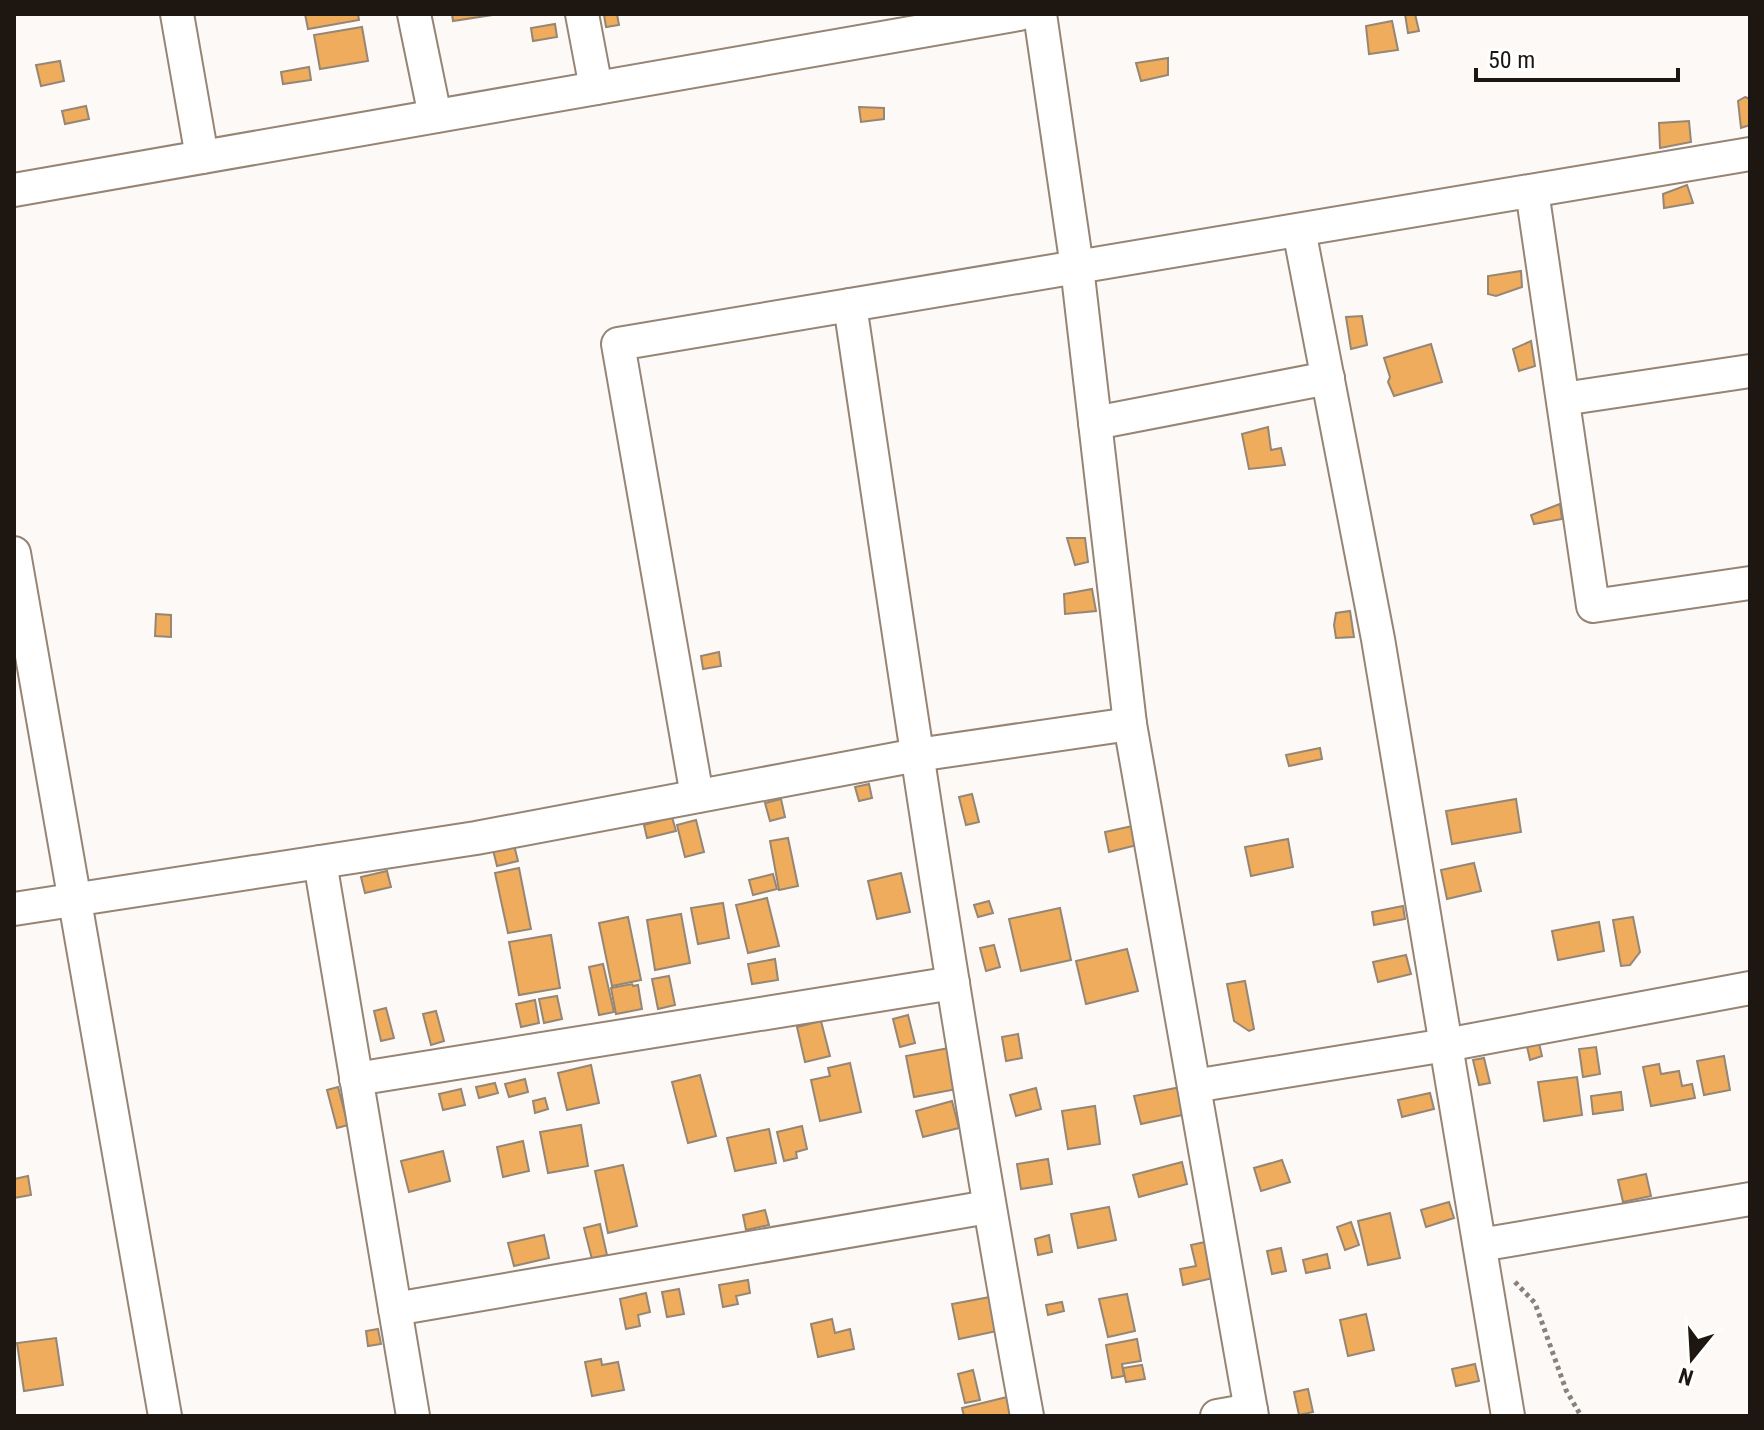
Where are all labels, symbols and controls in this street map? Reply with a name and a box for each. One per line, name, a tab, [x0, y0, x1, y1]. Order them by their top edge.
scale bar	[1476, 32, 1678, 82]
text: 50 m	[1488, 46, 1535, 74]
north arrow	[1652, 1318, 1732, 1398]
text: N	[1676, 1363, 1696, 1391]

